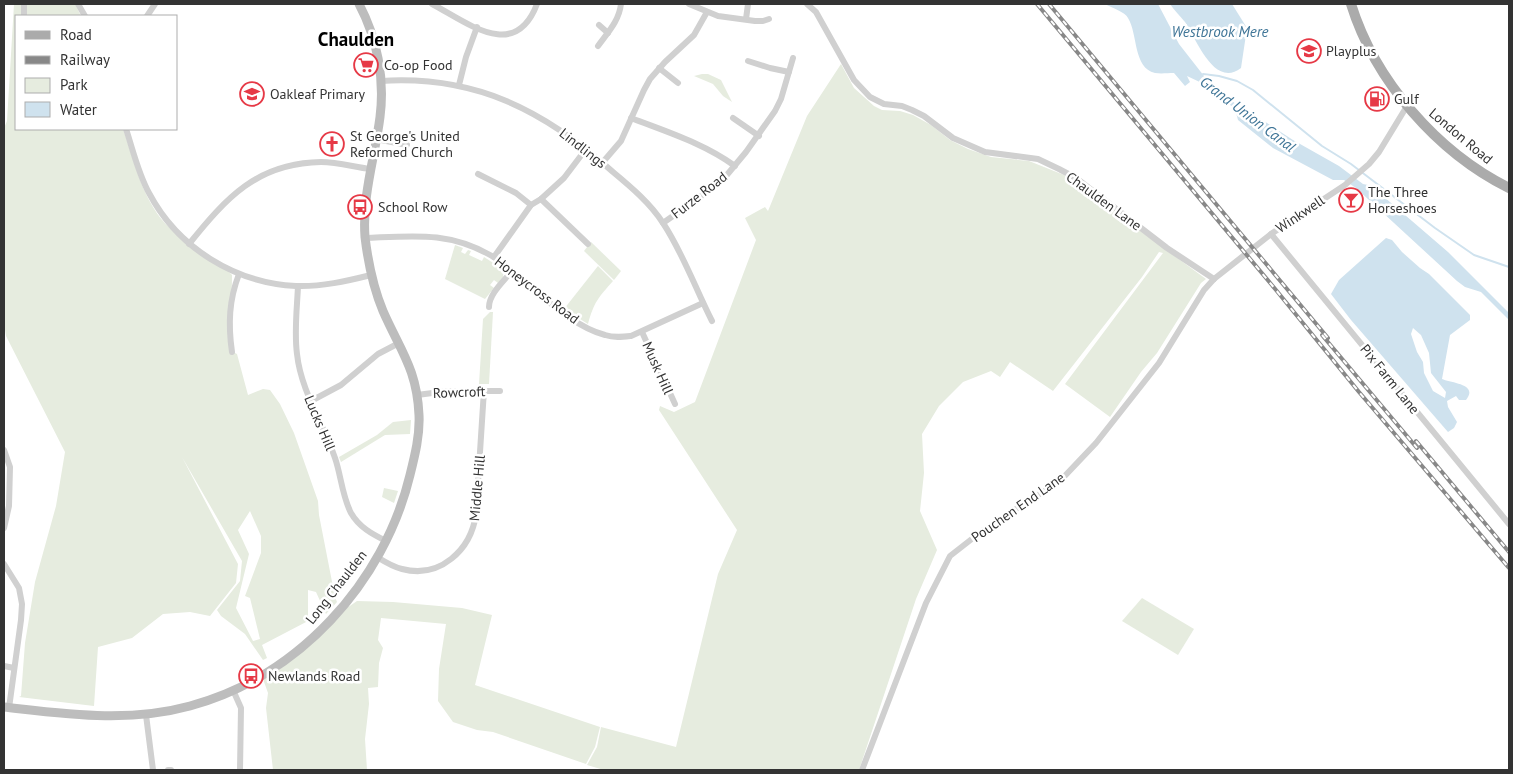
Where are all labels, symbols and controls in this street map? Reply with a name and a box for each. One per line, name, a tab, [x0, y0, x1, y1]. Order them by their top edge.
legend	[15, 15, 178, 130]
water label: Westbrook Mere	[1171, 22, 1269, 41]
text: Road	[60, 25, 92, 44]
district label: Chaulden	[318, 27, 394, 51]
school or university icon: Playplus	[1296, 38, 1322, 64]
place label: Playplus	[1326, 42, 1377, 60]
text: Railway	[60, 50, 110, 69]
supermarket icon: Co-op Food	[353, 52, 379, 78]
place label: Co-op Food	[384, 56, 453, 74]
water label: Grand Union Canal	[1196, 72, 1300, 156]
text: Park	[60, 75, 88, 94]
school or university icon: Oakleaf Primary	[239, 81, 265, 107]
place label: Oakleaf Primary	[270, 85, 365, 103]
fuel station icon: Gulf	[1364, 86, 1390, 112]
place label: Gulf	[1394, 90, 1419, 108]
text: Water	[60, 100, 97, 119]
street label: London Road	[1425, 104, 1497, 168]
street label: Lindlings	[556, 124, 610, 172]
place label: St George's United Reformed Church	[350, 127, 460, 161]
church icon: St George's United Reformed Church	[319, 131, 345, 157]
street label: Furze Road	[667, 168, 731, 222]
street label: Chaulden Lane	[1063, 168, 1145, 234]
place label: The Three Horseshoes	[1368, 183, 1437, 217]
bar icon: The Three Horseshoes	[1338, 187, 1364, 213]
street label: Winkwell	[1272, 191, 1328, 237]
bus stop icon: School Row	[347, 194, 373, 220]
place label: School Row	[378, 198, 448, 216]
street label: Honeycross Road	[491, 252, 583, 328]
street label: Musk Hill	[638, 339, 678, 397]
street label: Pix Farm Lane	[1356, 340, 1424, 418]
street label: Rowcroft	[432, 382, 486, 402]
street label: Lucks Hill	[300, 393, 340, 453]
street label: Middle Hill	[465, 454, 489, 522]
street label: Pouchen End Lane	[968, 468, 1068, 546]
street label: Long Chaulden	[301, 546, 371, 628]
bus stop icon: Newlands Road	[238, 663, 264, 689]
place label: Newlands Road	[268, 667, 360, 685]

